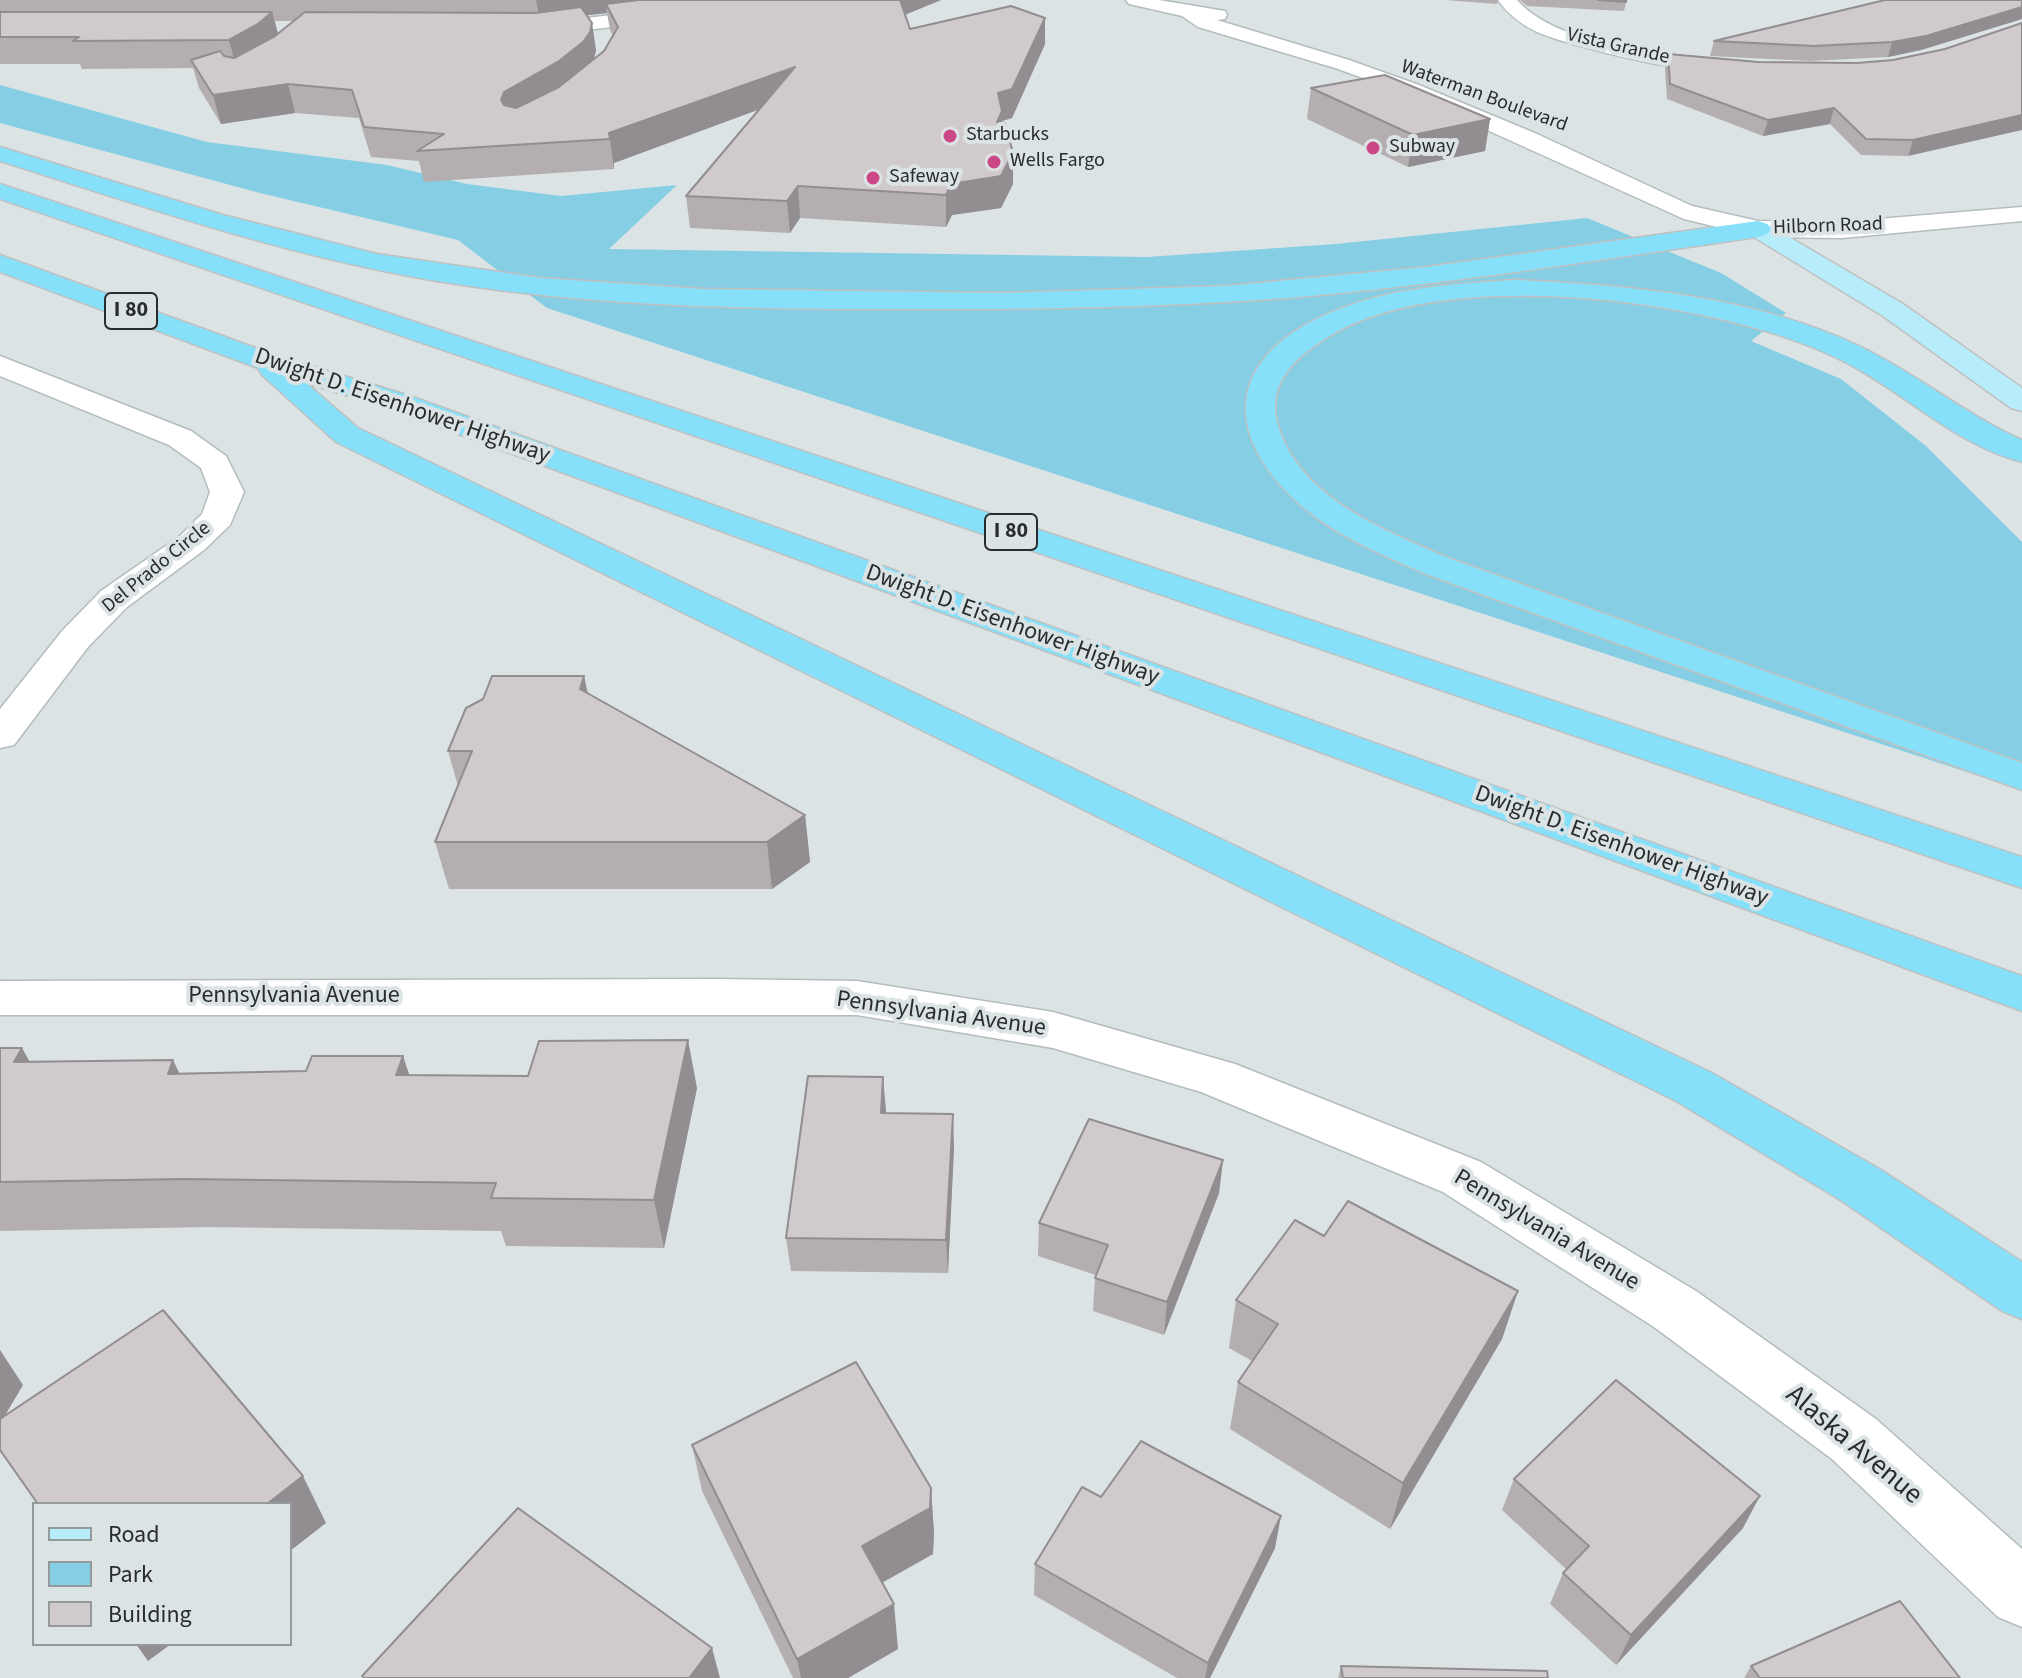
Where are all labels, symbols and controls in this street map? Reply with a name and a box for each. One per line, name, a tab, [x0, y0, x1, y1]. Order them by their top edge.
street label: Vista Grande	[1564, 24, 1672, 70]
street label: Waterman Boulevard	[1397, 56, 1571, 138]
place label: Starbucks	[966, 124, 1049, 148]
marker: Starbucks	[941, 127, 959, 145]
place label: Subway	[1389, 136, 1455, 160]
marker: Subway	[1364, 139, 1382, 157]
place label: Wells Fargo	[1010, 150, 1105, 174]
marker: Wells Fargo	[985, 153, 1003, 171]
place label: Safeway	[889, 166, 959, 190]
marker: Safeway	[864, 169, 882, 187]
street label: Hilborn Road	[1773, 213, 1883, 241]
road number: I 80	[105, 293, 157, 329]
street label: Dwight D. Eisenhower Highway	[251, 343, 553, 471]
road number: I 80	[985, 514, 1037, 550]
street label: Del Prado Circle	[98, 517, 216, 619]
street label: Dwight D. Eisenhower Highway	[861, 559, 1163, 693]
street label: Dwight D. Eisenhower Highway	[1470, 780, 1772, 914]
street label: Pennsylvania Avenue	[188, 983, 400, 1011]
street label: Pennsylvania Avenue	[834, 986, 1048, 1044]
street label: Pennsylvania Avenue	[1448, 1164, 1644, 1298]
street label: Alaska Avenue	[1778, 1379, 1928, 1513]
legend	[32, 1502, 292, 1646]
text: Road	[108, 1517, 160, 1552]
text: Park	[108, 1557, 153, 1592]
text: Building	[108, 1597, 192, 1632]

